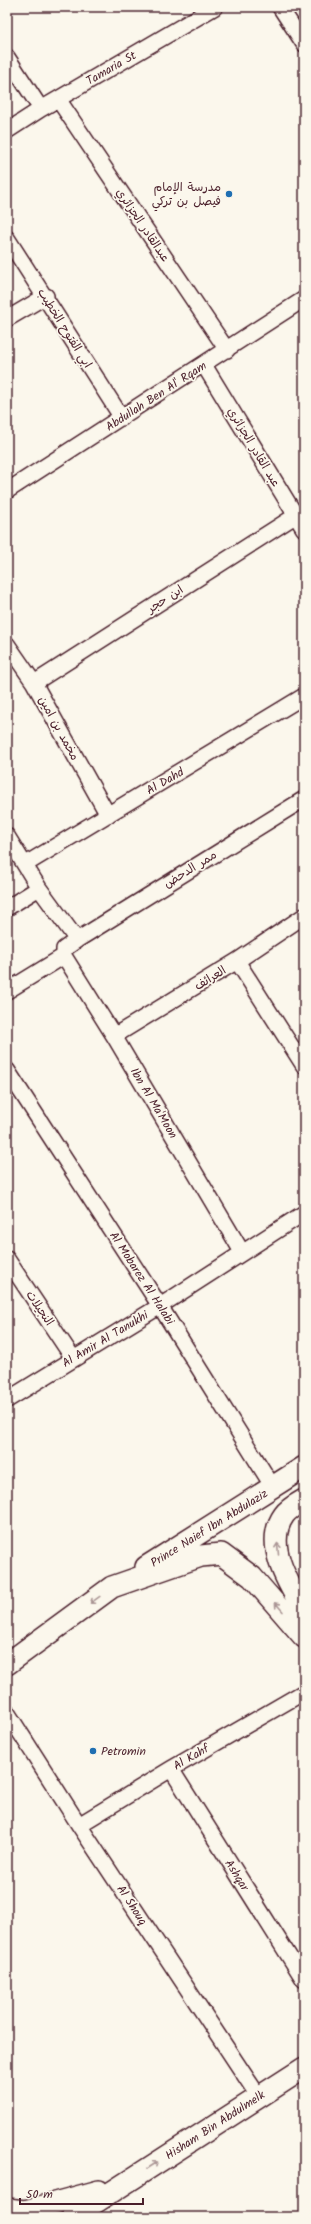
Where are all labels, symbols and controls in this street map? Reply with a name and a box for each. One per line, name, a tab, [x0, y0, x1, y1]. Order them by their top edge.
street label: Tamaria St	[82, 46, 140, 91]
place label: مدرسة الإمام فيصل بن تركي	[152, 178, 221, 212]
street label: عبدالقادر الجزائري	[111, 185, 174, 266]
marker: مدرسة الإمام فيصل بن تركي	[224, 189, 234, 199]
street label: ابي الفتوح الخطيب	[32, 285, 97, 372]
street label: Abdullah Ben Al' Rqam	[102, 356, 211, 436]
street label: عبد القادر الجزائري	[222, 404, 285, 491]
street label: ابن حجر	[142, 580, 187, 619]
street label: مخمد بن امين	[33, 693, 84, 764]
street label: Al Dahd	[143, 762, 189, 800]
street label: ممر الدحض	[160, 846, 221, 893]
street label: العرائف	[191, 961, 230, 996]
street label: Ibn Al Ma'Moon	[125, 1064, 182, 1142]
street label: Al Mobarez Al Halabi	[104, 1228, 180, 1330]
street label: النجيلات	[21, 1287, 58, 1330]
street label: Al Amir Al Tanukhi	[58, 1306, 153, 1373]
street label: Prince Naief Ibn Abdulaziz	[147, 1485, 272, 1572]
one-way arrow	[274, 1543, 282, 1556]
one-way arrow	[90, 1596, 101, 1604]
one-way arrow	[274, 1602, 284, 1612]
street label: Al Kahf	[170, 1739, 214, 1775]
place label: Petromin	[101, 1742, 146, 1761]
marker: Petromin	[88, 1746, 98, 1756]
street label: Ashqar	[219, 1856, 254, 1896]
street label: Al Shouq	[111, 1881, 152, 1929]
street label: Hisham Bin Abdulmelk	[161, 2086, 269, 2165]
one-way arrow	[147, 2161, 158, 2169]
scale bar	[20, 2180, 143, 2206]
text: 50 m	[26, 2185, 53, 2204]

